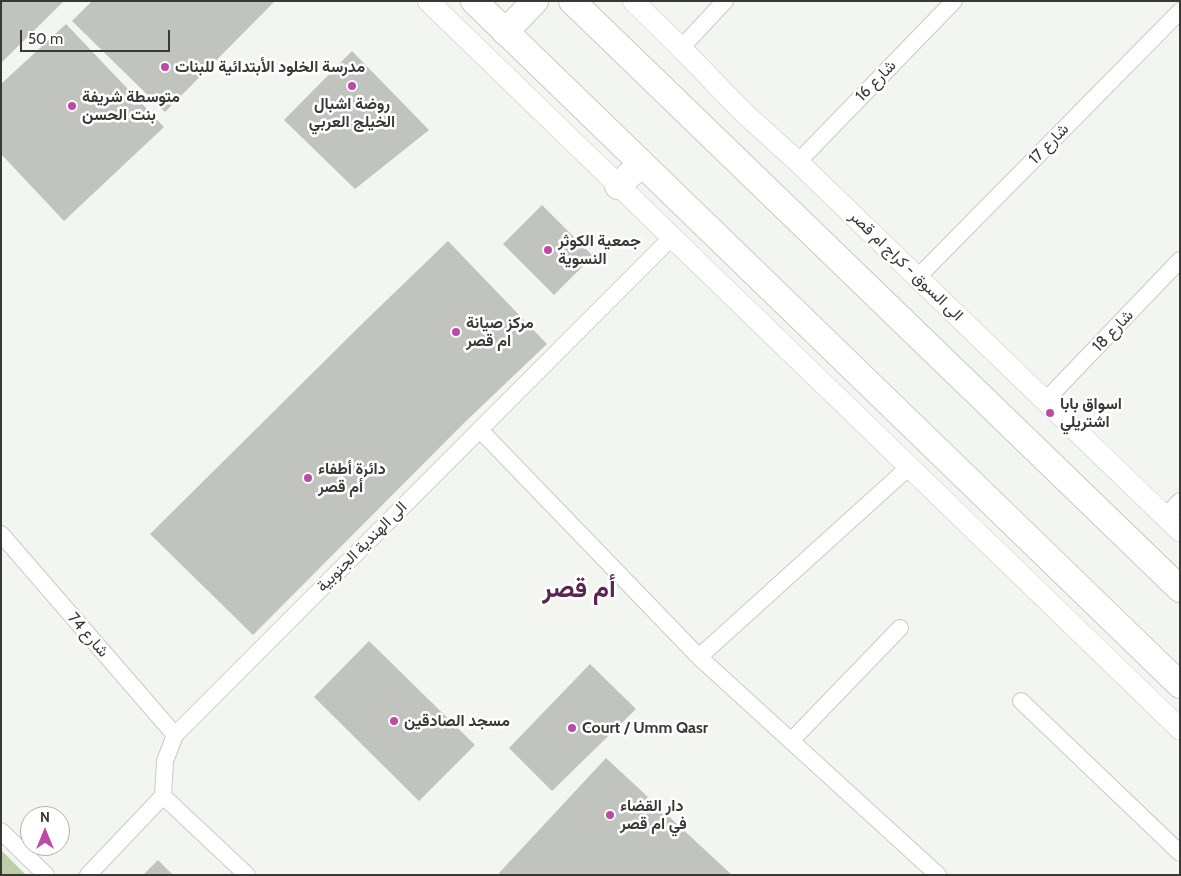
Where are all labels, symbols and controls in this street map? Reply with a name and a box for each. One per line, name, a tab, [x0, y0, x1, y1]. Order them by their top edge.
scale bar	[22, 20, 172, 52]
text: 50 m	[28, 30, 63, 48]
street label: شارع 16	[852, 56, 900, 106]
place label: مدرسة الخلود الأبتدائية للبنات	[175, 57, 365, 77]
marker: مدرسة الخلود الأبتدائية للبنات	[159, 61, 171, 73]
marker: روضة اشبال الخيلج العربي	[346, 80, 358, 92]
place label: متوسطة شريفة بنت الحسن	[82, 87, 180, 125]
place label: روضة اشبال الخيلج العربي	[309, 94, 395, 132]
marker: متوسطة شريفة بنت الحسن	[66, 100, 78, 112]
street label: شارع 17	[1025, 120, 1073, 168]
street label: الى السوق - كراج ام قصر	[845, 207, 967, 325]
place label: جمعية الكوثر النسوية	[558, 231, 641, 269]
marker: جمعية الكوثر النسوية	[542, 244, 554, 256]
street label: شارع 18	[1088, 306, 1138, 356]
place label: مركز صيانة ام قصر	[466, 313, 534, 351]
marker: مركز صيانة ام قصر	[450, 326, 462, 338]
place label: اسواق بابا اشتريلي	[1060, 394, 1122, 432]
marker: اسواق بابا اشتريلي	[1044, 407, 1056, 419]
place label: دائرة أطفاء أم قصر	[318, 459, 386, 497]
marker: دائرة أطفاء أم قصر	[302, 472, 314, 484]
street label: الى الهندية الجنوبية	[313, 498, 411, 596]
district label: أم قصر	[542, 573, 616, 605]
street label: شارع 74	[64, 609, 112, 661]
place label: مسجد الصادقين	[404, 711, 510, 731]
marker: مسجد الصادقين	[388, 715, 400, 727]
place label: Court / Umm Qasr	[582, 718, 708, 738]
marker: Court / Umm Qasr	[566, 722, 578, 734]
place label: دار القضاء في ام قصر	[620, 796, 687, 834]
north arrow	[20, 806, 70, 856]
text: N	[40, 808, 50, 826]
marker: دار القضاء في ام قصر	[604, 809, 616, 821]

